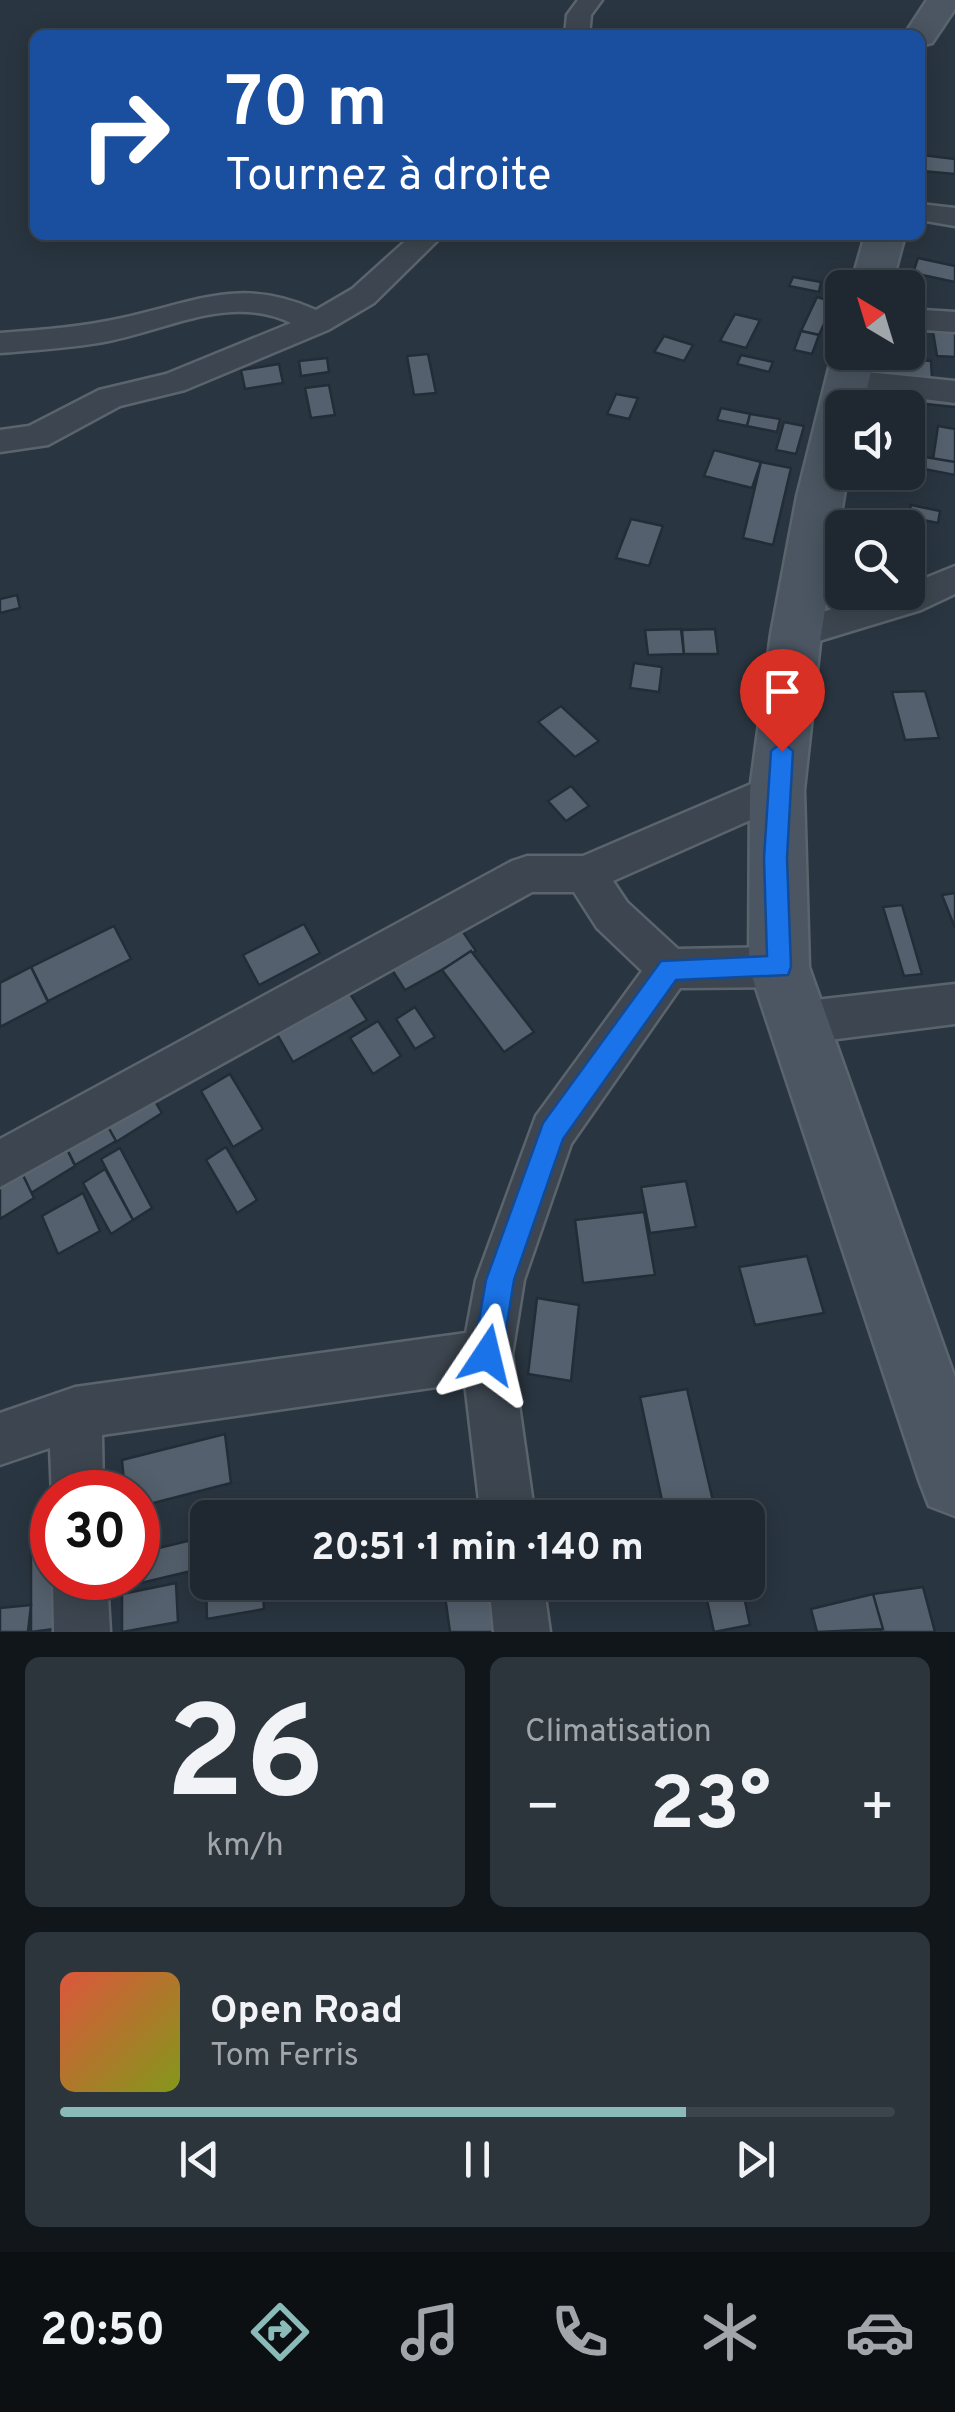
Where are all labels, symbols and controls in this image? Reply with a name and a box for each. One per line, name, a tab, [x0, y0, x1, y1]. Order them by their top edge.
text: 70 m	[225, 62, 388, 151]
icon: right	[60, 70, 190, 200]
text: Tournez à droite	[225, 149, 552, 206]
north arrow	[825, 270, 925, 370]
map controls	[825, 270, 925, 610]
button: sound	[825, 390, 925, 490]
button: search	[825, 510, 925, 610]
pin	[740, 649, 825, 752]
icon: arrive	[755, 664, 810, 719]
position arrow	[435, 1303, 539, 1407]
speed limit sign: 30	[30, 1470, 160, 1600]
text: 20:51 · 1 min · 140 m	[311, 1525, 644, 1574]
text: 26	[165, 1679, 325, 1844]
text: Climatisation	[525, 1713, 712, 1753]
text: 23°	[649, 1761, 771, 1856]
text: −	[525, 1775, 560, 1845]
text: +	[860, 1775, 895, 1845]
text: km/h	[206, 1827, 284, 1867]
text: Open Road	[210, 1988, 403, 2037]
text: Tom Ferris	[210, 2037, 359, 2077]
icon: previous	[172, 2132, 227, 2187]
icon: pause	[450, 2132, 505, 2187]
icon: next	[728, 2132, 783, 2187]
icon: directions	[245, 2297, 315, 2367]
icon: music	[395, 2297, 465, 2367]
icon: phone	[545, 2297, 615, 2367]
icon: climate	[695, 2297, 765, 2367]
icon: car	[845, 2297, 915, 2367]
text: 20:50	[40, 2304, 165, 2361]

